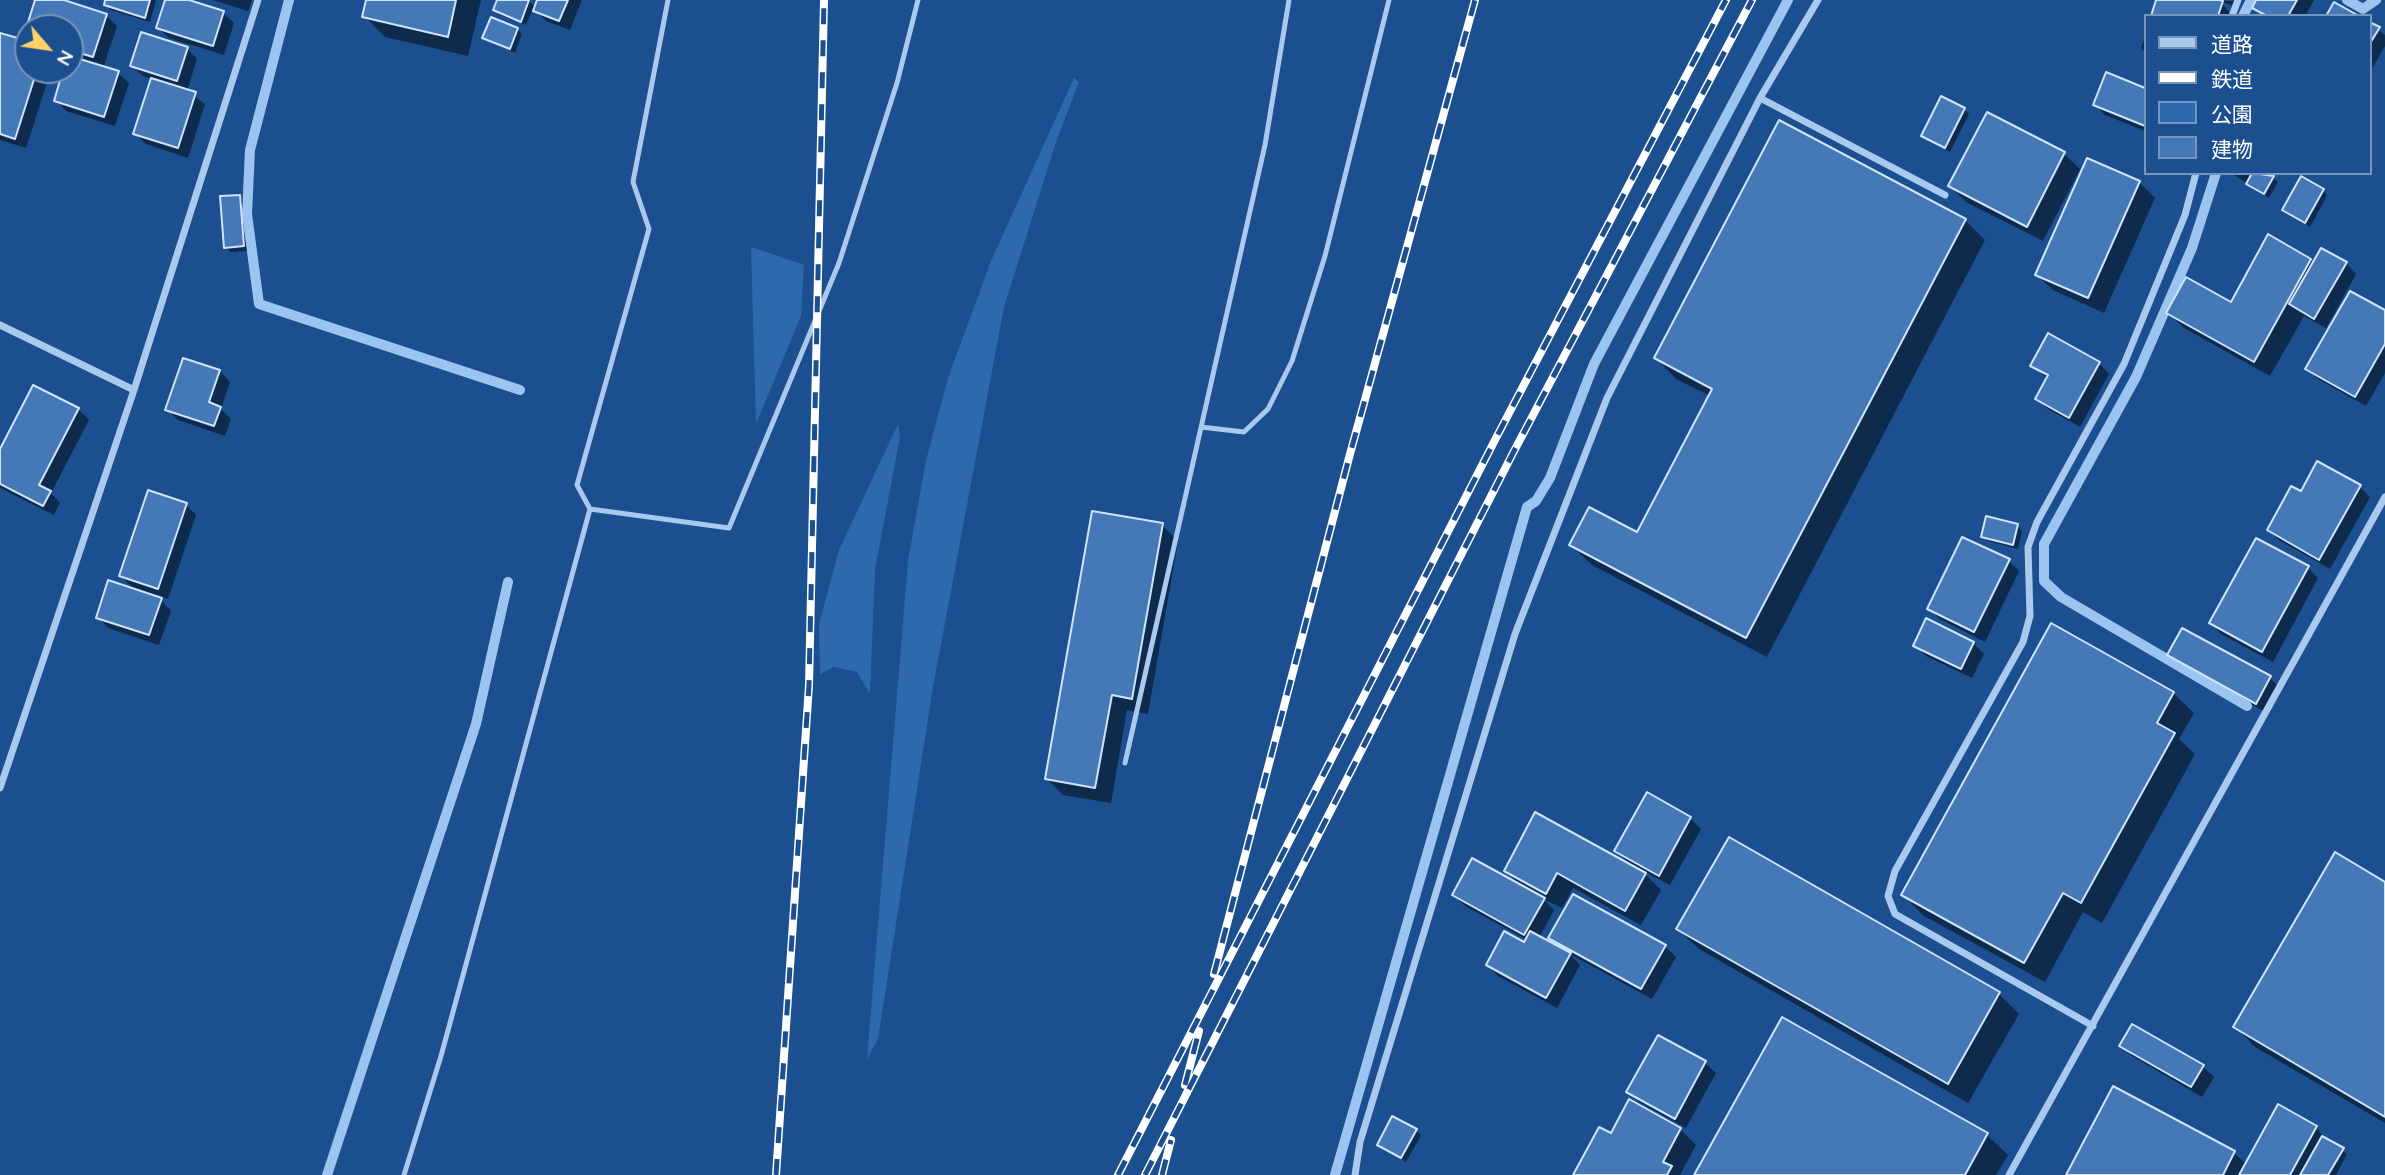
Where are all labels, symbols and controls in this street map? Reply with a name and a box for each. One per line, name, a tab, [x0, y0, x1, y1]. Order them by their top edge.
north arrow	[14, 14, 84, 84]
legend	[2144, 14, 2371, 175]
text: 道路	[2211, 31, 2253, 57]
text: N	[52, 46, 79, 70]
text: 鉄道	[2211, 66, 2253, 92]
text: 公園	[2211, 101, 2253, 127]
text: 建物	[2211, 136, 2253, 162]

